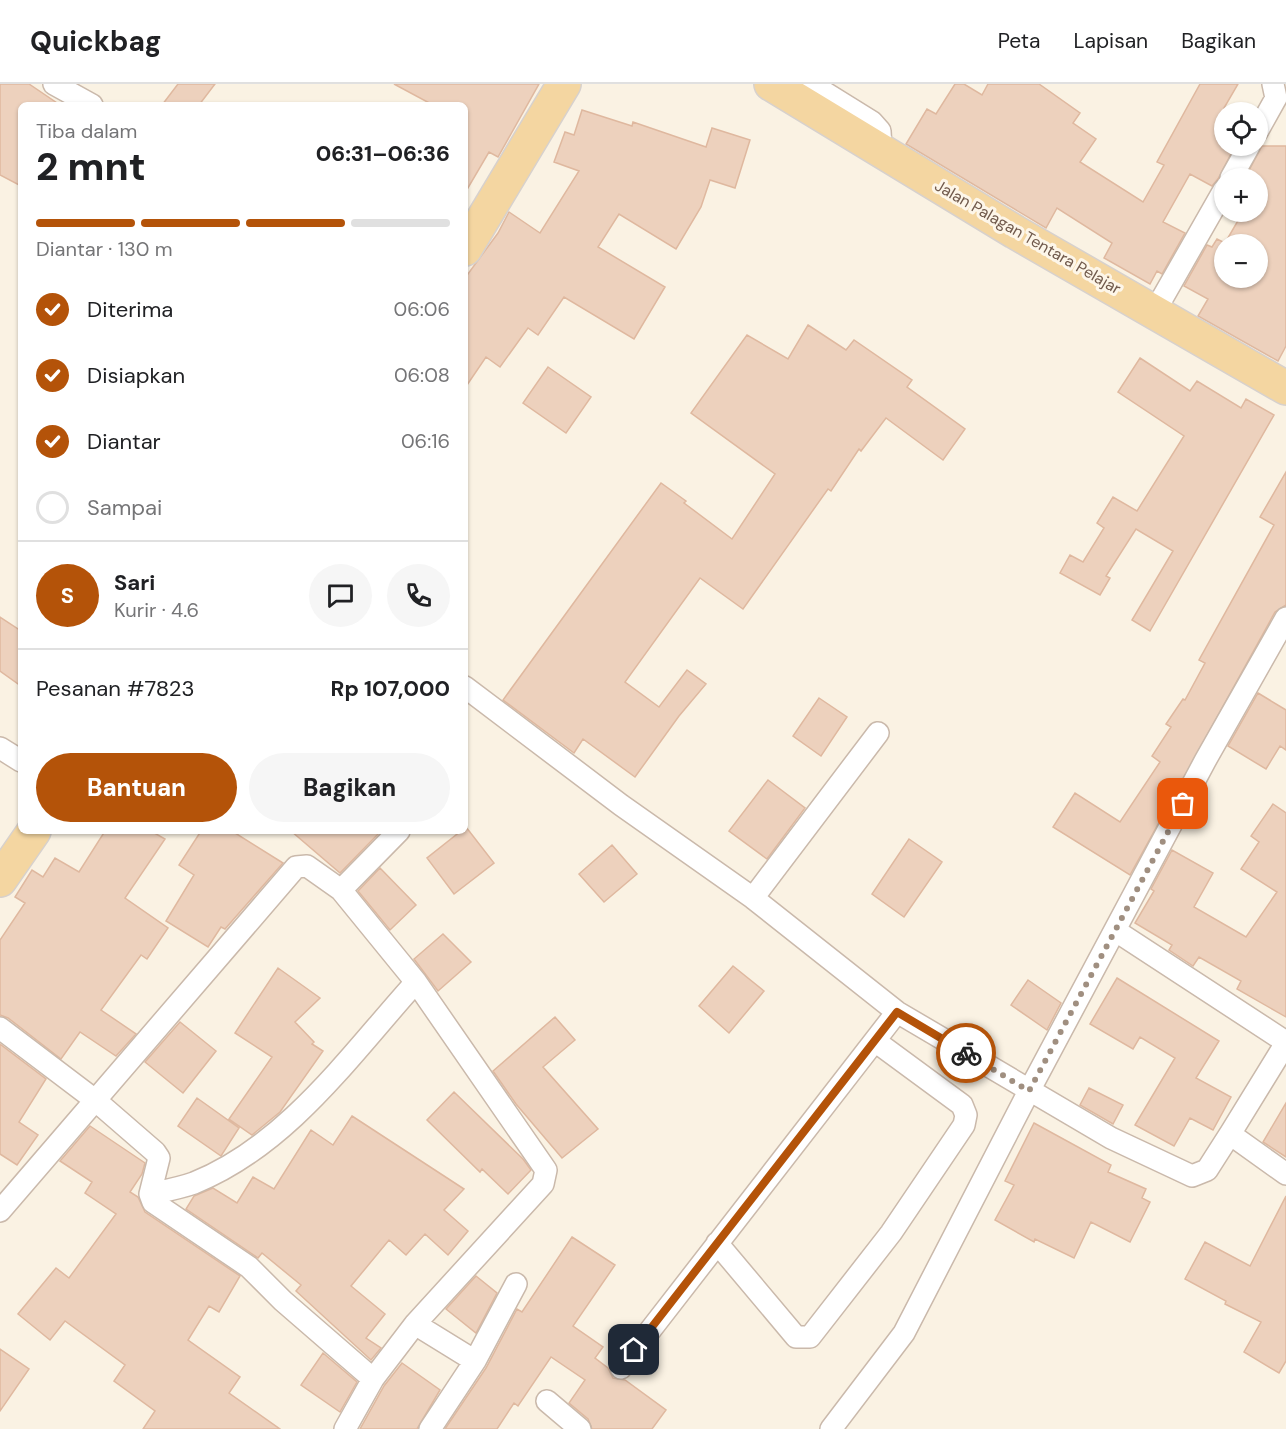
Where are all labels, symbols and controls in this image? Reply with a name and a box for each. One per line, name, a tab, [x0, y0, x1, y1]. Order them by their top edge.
text: Quickbag	[30, 23, 162, 60]
text: Peta	[998, 27, 1040, 55]
text: Lapisan	[1073, 27, 1148, 55]
text: Bagikan	[1181, 27, 1256, 55]
map controls	[1214, 102, 1268, 288]
button: locate	[1214, 102, 1268, 156]
text: Tiba dalam	[36, 118, 137, 144]
text: 06:31–06:36	[316, 139, 450, 168]
text: 2 mnt	[36, 141, 146, 192]
button: +	[1214, 168, 1268, 222]
street label: Jalan Palagan Tentara Pelajar	[931, 175, 1125, 299]
button: −	[1214, 234, 1268, 288]
text: Diantar · 130 m	[36, 236, 173, 262]
icon: check	[36, 293, 69, 326]
text: Diterima	[87, 295, 173, 324]
text: 06:06	[393, 296, 450, 322]
icon: check	[36, 359, 69, 392]
text: Disiapkan	[87, 361, 185, 390]
text: 06:08	[394, 362, 450, 388]
icon: check	[36, 425, 69, 458]
text: Diantar	[87, 427, 161, 456]
text: 06:16	[401, 428, 450, 454]
text: Sampai	[87, 493, 162, 522]
button: chat	[309, 564, 372, 627]
button: phone	[387, 564, 450, 627]
text: Sari	[114, 568, 155, 597]
text: S	[61, 581, 74, 610]
text: Kurir · 4.6	[114, 597, 199, 623]
text: Pesanan #7823	[36, 674, 194, 703]
text: Rp 107,000	[331, 674, 450, 703]
button: Bantuan	[36, 753, 237, 822]
button: Bagikan	[249, 753, 450, 822]
pin	[1157, 778, 1208, 829]
icon: bag	[1166, 787, 1199, 820]
courier	[936, 1023, 996, 1083]
icon: bike	[950, 1037, 983, 1070]
pin	[608, 1324, 659, 1375]
icon: home	[617, 1333, 650, 1366]

